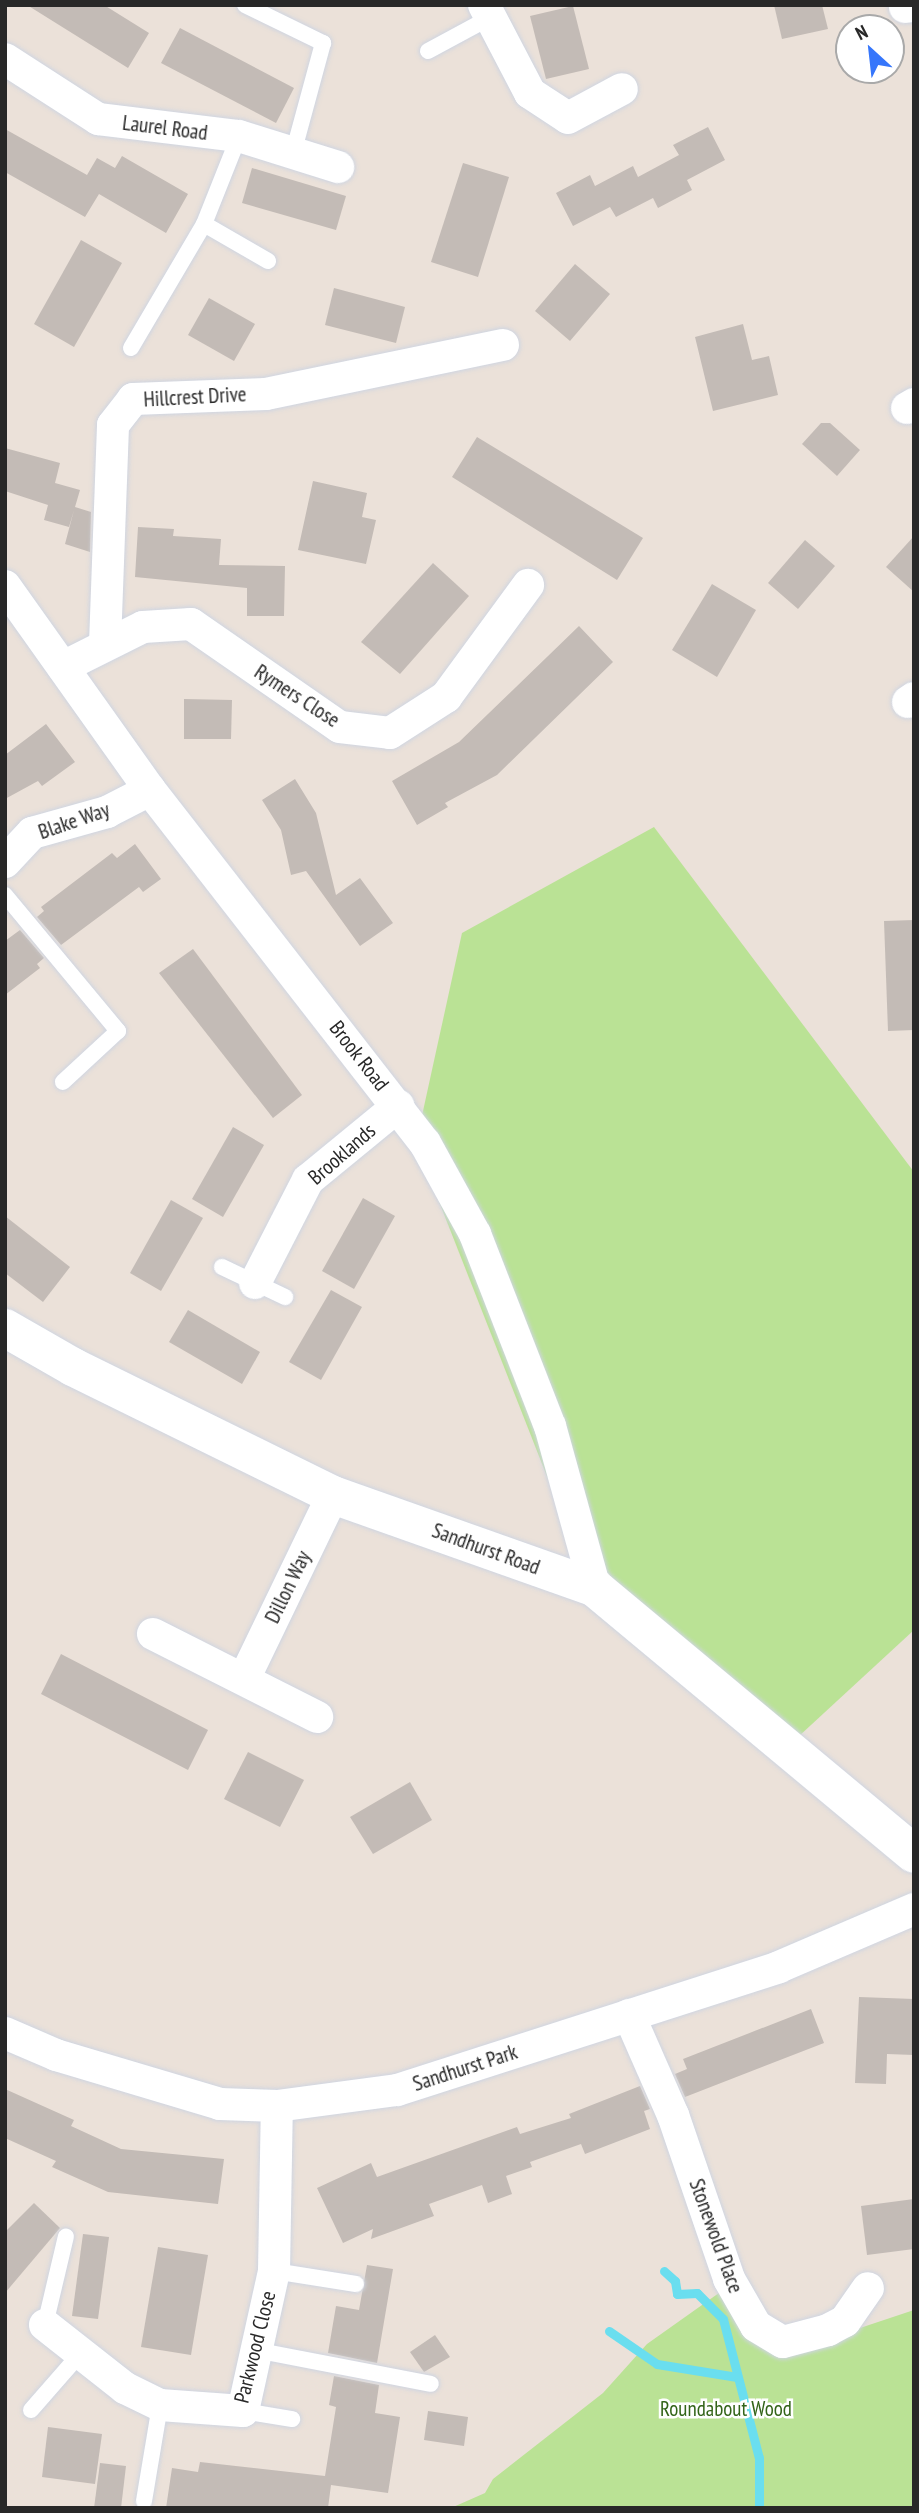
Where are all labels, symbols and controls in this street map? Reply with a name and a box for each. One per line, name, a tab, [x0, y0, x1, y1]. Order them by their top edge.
north arrow	[835, 14, 905, 84]
text: N	[851, 19, 871, 45]
street label: Laurel Road	[121, 110, 209, 146]
street label: Hillcrest Drive	[143, 382, 247, 412]
street label: Rymers Close	[250, 659, 344, 733]
street label: Blake Way	[35, 797, 113, 845]
street label: Brook Road	[324, 1016, 394, 1096]
street label: Brooklands	[303, 1118, 381, 1190]
street label: Sandhurst Road	[429, 1518, 543, 1580]
street label: Dillon Way	[260, 1547, 316, 1627]
street label: Sandhurst Park	[410, 2039, 520, 2097]
street label: Stonewold Place	[684, 2175, 748, 2297]
street label: Parkwood Close	[229, 2288, 281, 2406]
park label: Roundabout Wood	[660, 2396, 792, 2422]

